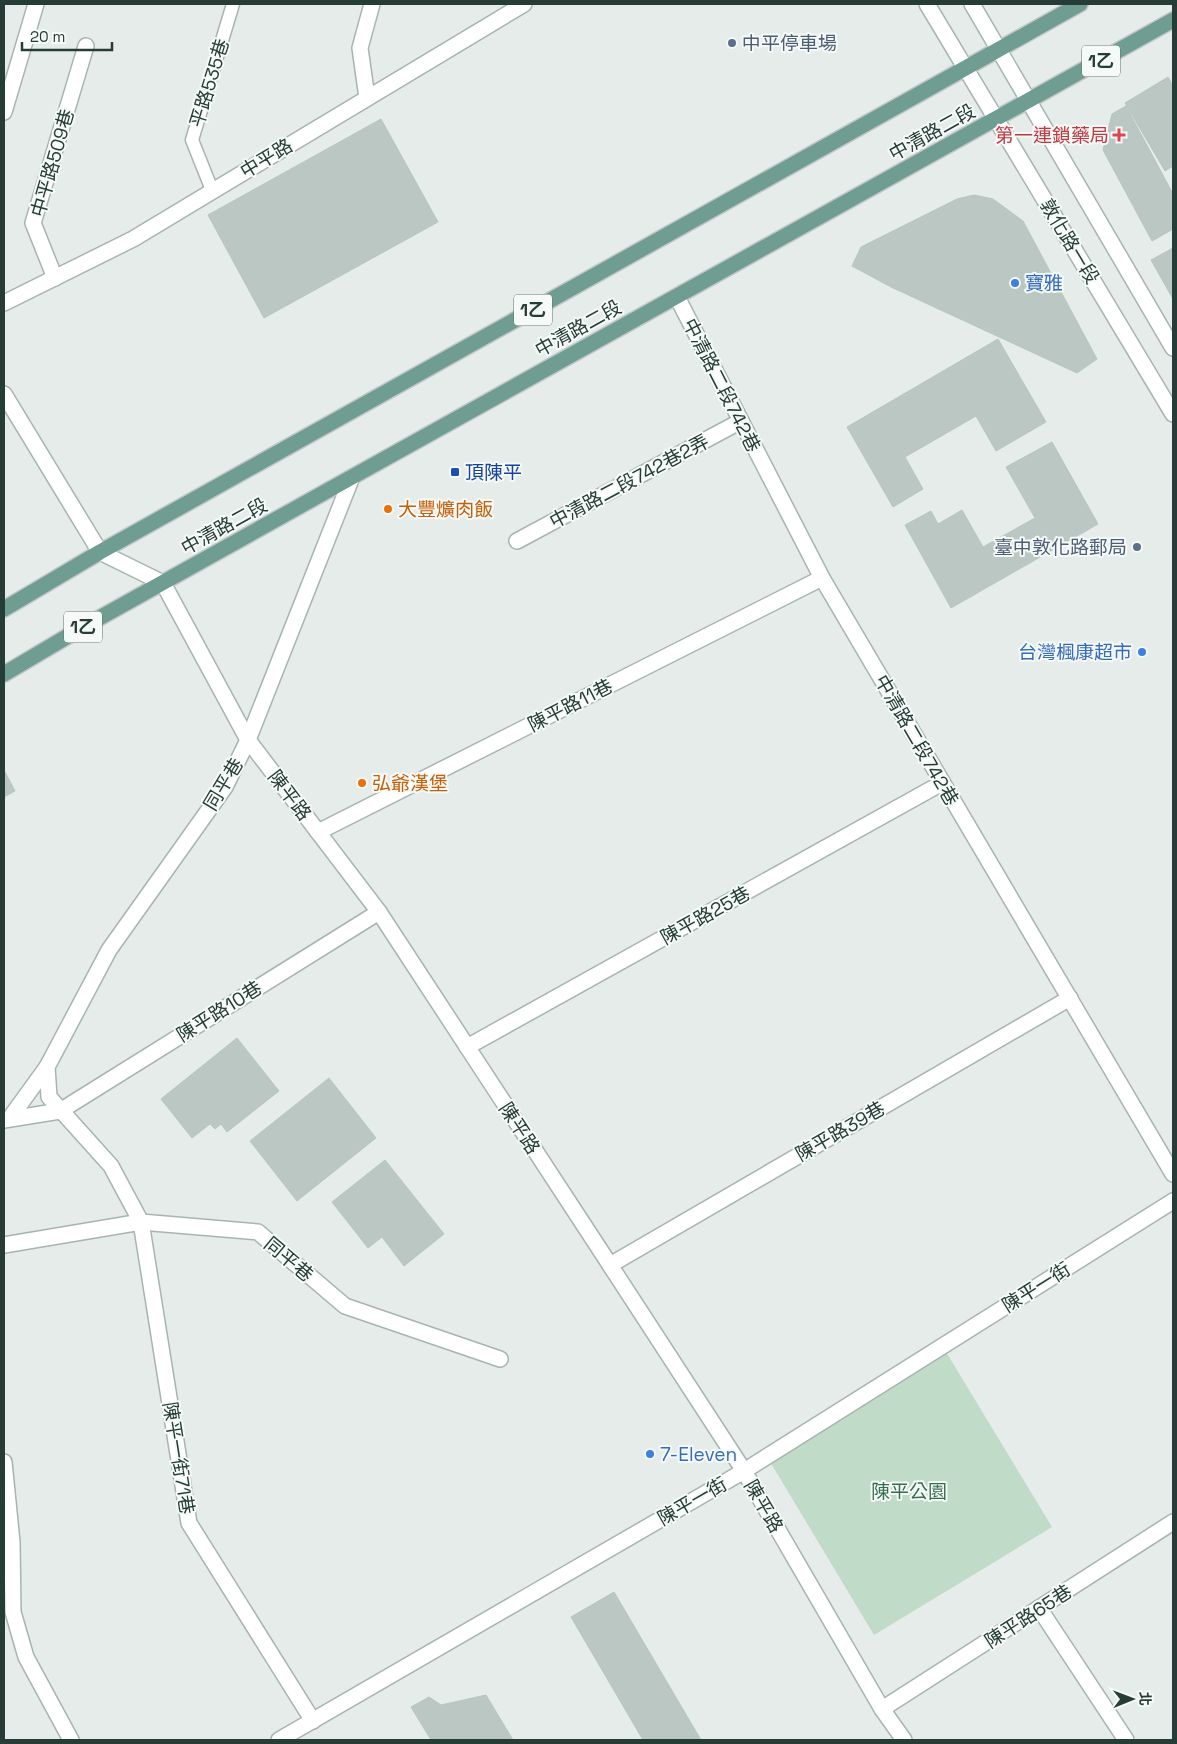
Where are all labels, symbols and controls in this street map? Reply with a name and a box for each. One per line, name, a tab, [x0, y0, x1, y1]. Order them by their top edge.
scale bar	[22, 20, 112, 52]
text: 20 m	[30, 27, 65, 46]
place label: 中平停車場	[742, 31, 837, 56]
street label: 平路535巷	[184, 36, 235, 130]
marker: 中平停車場	[726, 37, 738, 49]
road number: 1乙	[1082, 46, 1120, 76]
street label: 中清路二段	[885, 98, 980, 166]
street label: 中平路509巷	[25, 106, 80, 220]
place label: 第一連鎖藥局	[995, 123, 1109, 148]
marker: 第一連鎖藥局	[1113, 129, 1125, 141]
street label: 中平路	[235, 133, 297, 184]
street label: 敦化路一段	[1034, 194, 1105, 288]
place label: 寶雅	[1025, 271, 1063, 296]
marker: 寶雅	[1009, 277, 1021, 289]
road number: 1乙	[514, 294, 552, 326]
street label: 中清路二段	[531, 294, 626, 362]
street label: 中清路二段742巷	[677, 314, 766, 456]
street label: 中清路二段742巷2弄	[545, 429, 713, 534]
place label: 頂陳平	[465, 460, 522, 485]
marker: 頂陳平	[449, 466, 461, 478]
street label: 中清路二段	[177, 492, 272, 560]
place label: 大豐爌肉飯	[398, 497, 493, 522]
marker: 大豐爌肉飯	[382, 503, 394, 515]
place label: 臺中敦化路郵局	[994, 535, 1127, 560]
marker: 臺中敦化路郵局	[1131, 541, 1143, 553]
road number: 1乙	[64, 612, 102, 642]
place label: 台灣楓康超市	[1018, 640, 1132, 665]
marker: 台灣楓康超市	[1136, 646, 1148, 658]
street label: 中清路二段742巷	[869, 670, 964, 810]
street label: 陳平路11巷	[524, 673, 617, 737]
street label: 同平巷	[198, 753, 249, 815]
street label: 陳平路	[262, 765, 317, 826]
place label: 弘爺漢堡	[372, 771, 448, 796]
marker: 弘爺漢堡	[356, 777, 368, 789]
street label: 陳平路25巷	[656, 881, 755, 950]
street label: 陳平路10巷	[172, 975, 267, 1047]
street label: 陳平路39巷	[791, 1096, 889, 1167]
street label: 陳平路	[494, 1098, 546, 1159]
street label: 同平巷	[259, 1231, 319, 1287]
street label: 陳平一街	[997, 1257, 1075, 1318]
street label: 陳平一街71巷	[157, 1400, 200, 1516]
place label: 7-Eleven	[660, 1442, 737, 1467]
marker: 7-Eleven	[644, 1448, 656, 1460]
street label: 陳平一街	[653, 1472, 731, 1531]
street label: 陳平路	[738, 1475, 789, 1537]
park label: 陳平公園	[871, 1479, 947, 1504]
street label: 陳平路65巷	[980, 1579, 1077, 1654]
north arrow	[1107, 1674, 1157, 1724]
text: 北	[1136, 1692, 1154, 1706]

